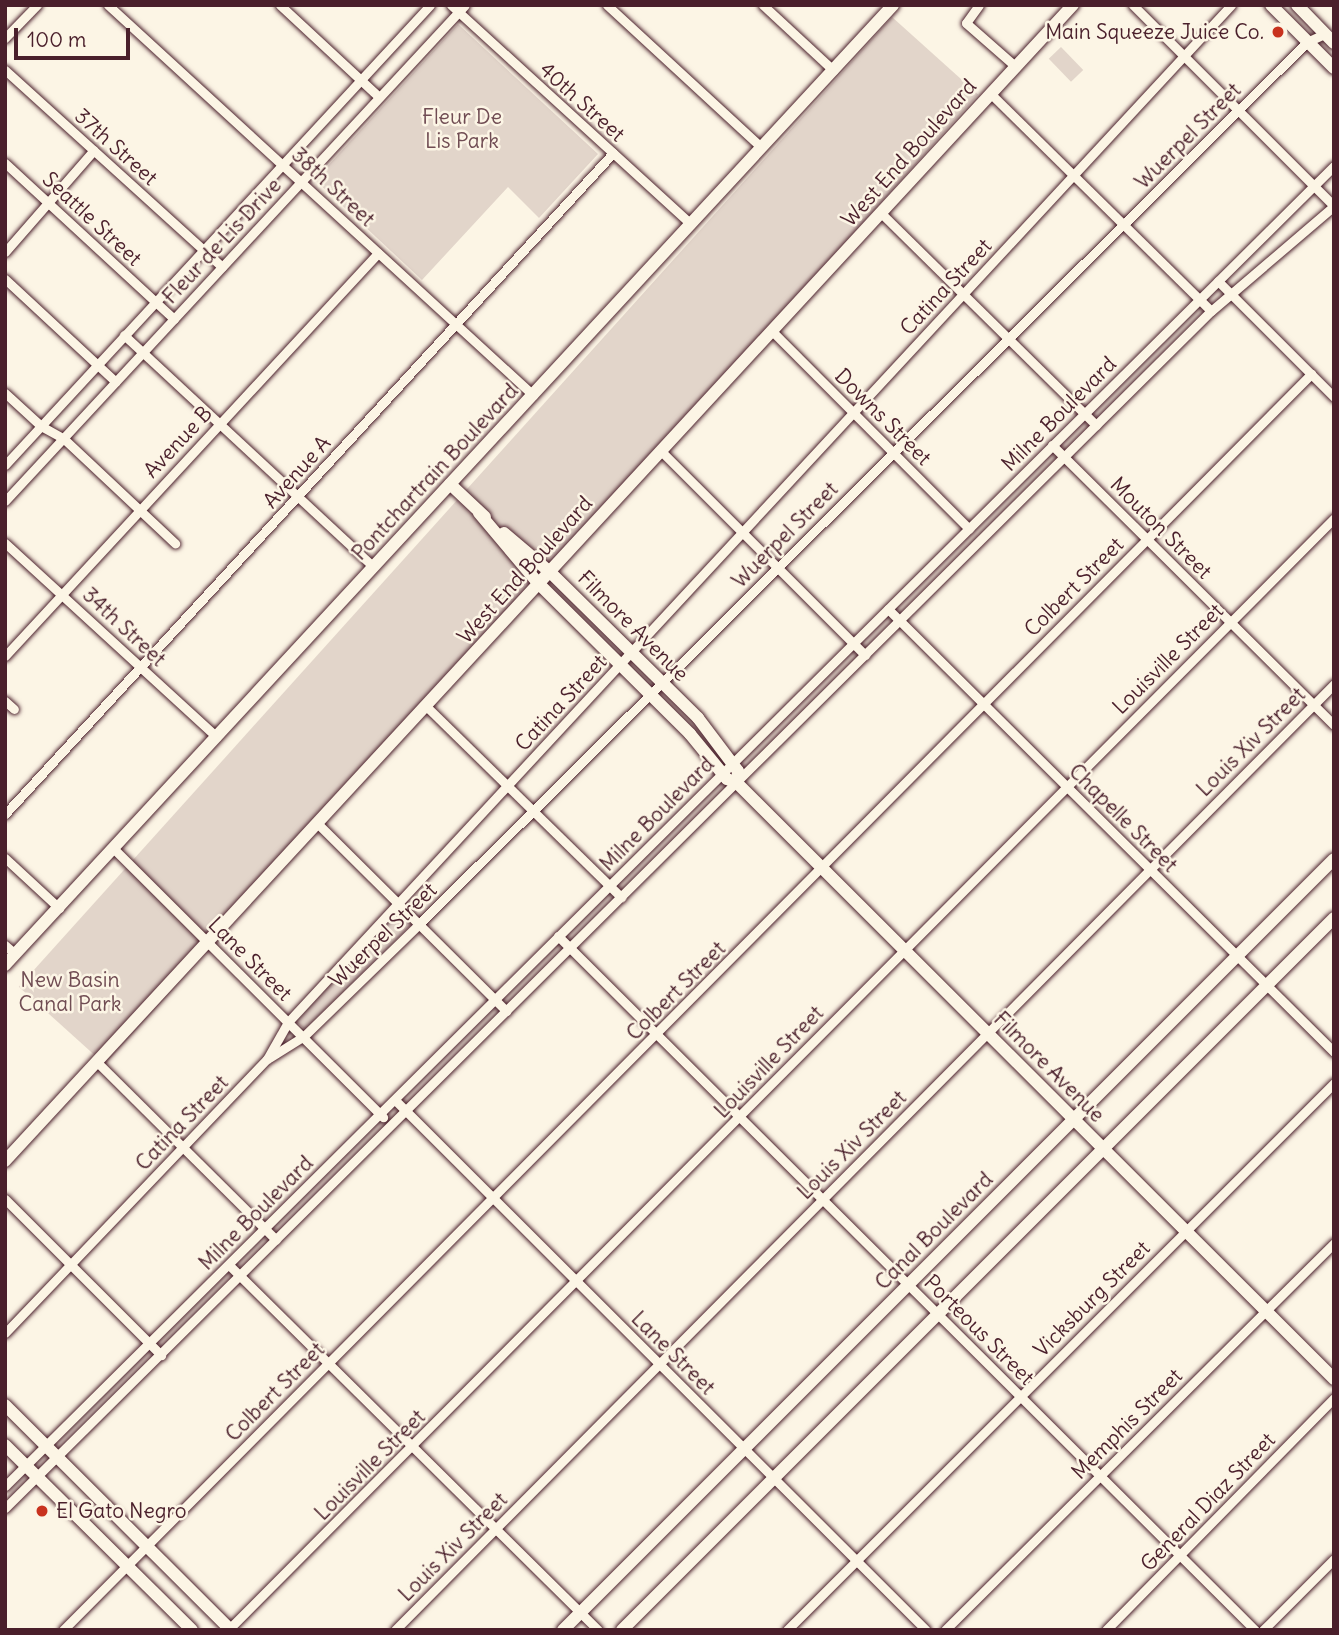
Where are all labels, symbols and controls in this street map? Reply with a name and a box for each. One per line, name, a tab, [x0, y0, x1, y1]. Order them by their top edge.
scale bar	[18, 14, 133, 58]
place label: Main Squeeze Juice Co.	[1045, 19, 1264, 45]
marker: Main Squeeze Juice Co.	[1270, 24, 1286, 40]
text: 100 m	[27, 26, 86, 53]
street label: 40th Street	[534, 57, 630, 147]
street label: West End Boulevard	[836, 74, 982, 232]
street label: Wuerpel Street	[1130, 78, 1246, 194]
street label: 37th Street	[69, 103, 163, 191]
park label: Fleur De Lis Park	[422, 104, 502, 154]
street label: 38th Street	[286, 142, 380, 232]
street label: Seattle Street	[37, 167, 147, 271]
street label: Fleur de Lis Drive	[157, 173, 287, 309]
street label: Catina Street	[895, 234, 997, 340]
street label: Milne Boulevard	[997, 352, 1121, 476]
street label: Downs Street	[830, 364, 936, 470]
street label: Pontchartrain Boulevard	[347, 378, 523, 566]
street label: Avenue B	[138, 401, 218, 483]
street label: Avenue A	[258, 431, 336, 513]
street label: Mouton Street	[1105, 472, 1217, 584]
street label: Wuerpel Street	[727, 477, 843, 593]
street label: West End Boulevard	[452, 491, 598, 649]
street label: Colbert Street	[1019, 532, 1129, 642]
street label: Filmore Avenue	[572, 565, 694, 687]
street label: 34th Street	[77, 582, 171, 672]
street label: Louisville Street	[1107, 598, 1229, 720]
street label: Catina Street	[510, 650, 612, 756]
street label: Louis Xiv Street	[1191, 682, 1311, 802]
street label: Milne Boulevard	[595, 752, 719, 876]
street label: Chapelle Street	[1064, 759, 1182, 877]
street label: Wuerpel Street	[324, 877, 442, 993]
street label: Lane Street	[203, 912, 297, 1006]
street label: Colbert Street	[621, 936, 731, 1046]
park label: New Basin Canal Park	[19, 967, 121, 1017]
street label: Louisville Street	[709, 1001, 829, 1123]
street label: Filmore Avenue	[988, 1006, 1110, 1128]
street label: Catina Street	[130, 1070, 234, 1176]
street label: Louis Xiv Street	[792, 1085, 912, 1205]
street label: Milne Boulevard	[194, 1151, 318, 1275]
street label: Canal Boulevard	[870, 1167, 998, 1295]
street label: Vicksburg Street	[1029, 1236, 1155, 1362]
street label: Porteous Street	[919, 1270, 1039, 1390]
street label: Lane Street	[626, 1306, 720, 1400]
street label: Colbert Street	[220, 1337, 330, 1447]
street label: Memphis Street	[1066, 1363, 1188, 1485]
street label: Louisville Street	[309, 1404, 431, 1526]
street label: General Diaz Street	[1135, 1428, 1281, 1576]
street label: Louis Xiv Street	[393, 1487, 513, 1607]
place label: El Gato Negro	[56, 1498, 187, 1524]
marker: El Gato Negro	[34, 1503, 50, 1519]

